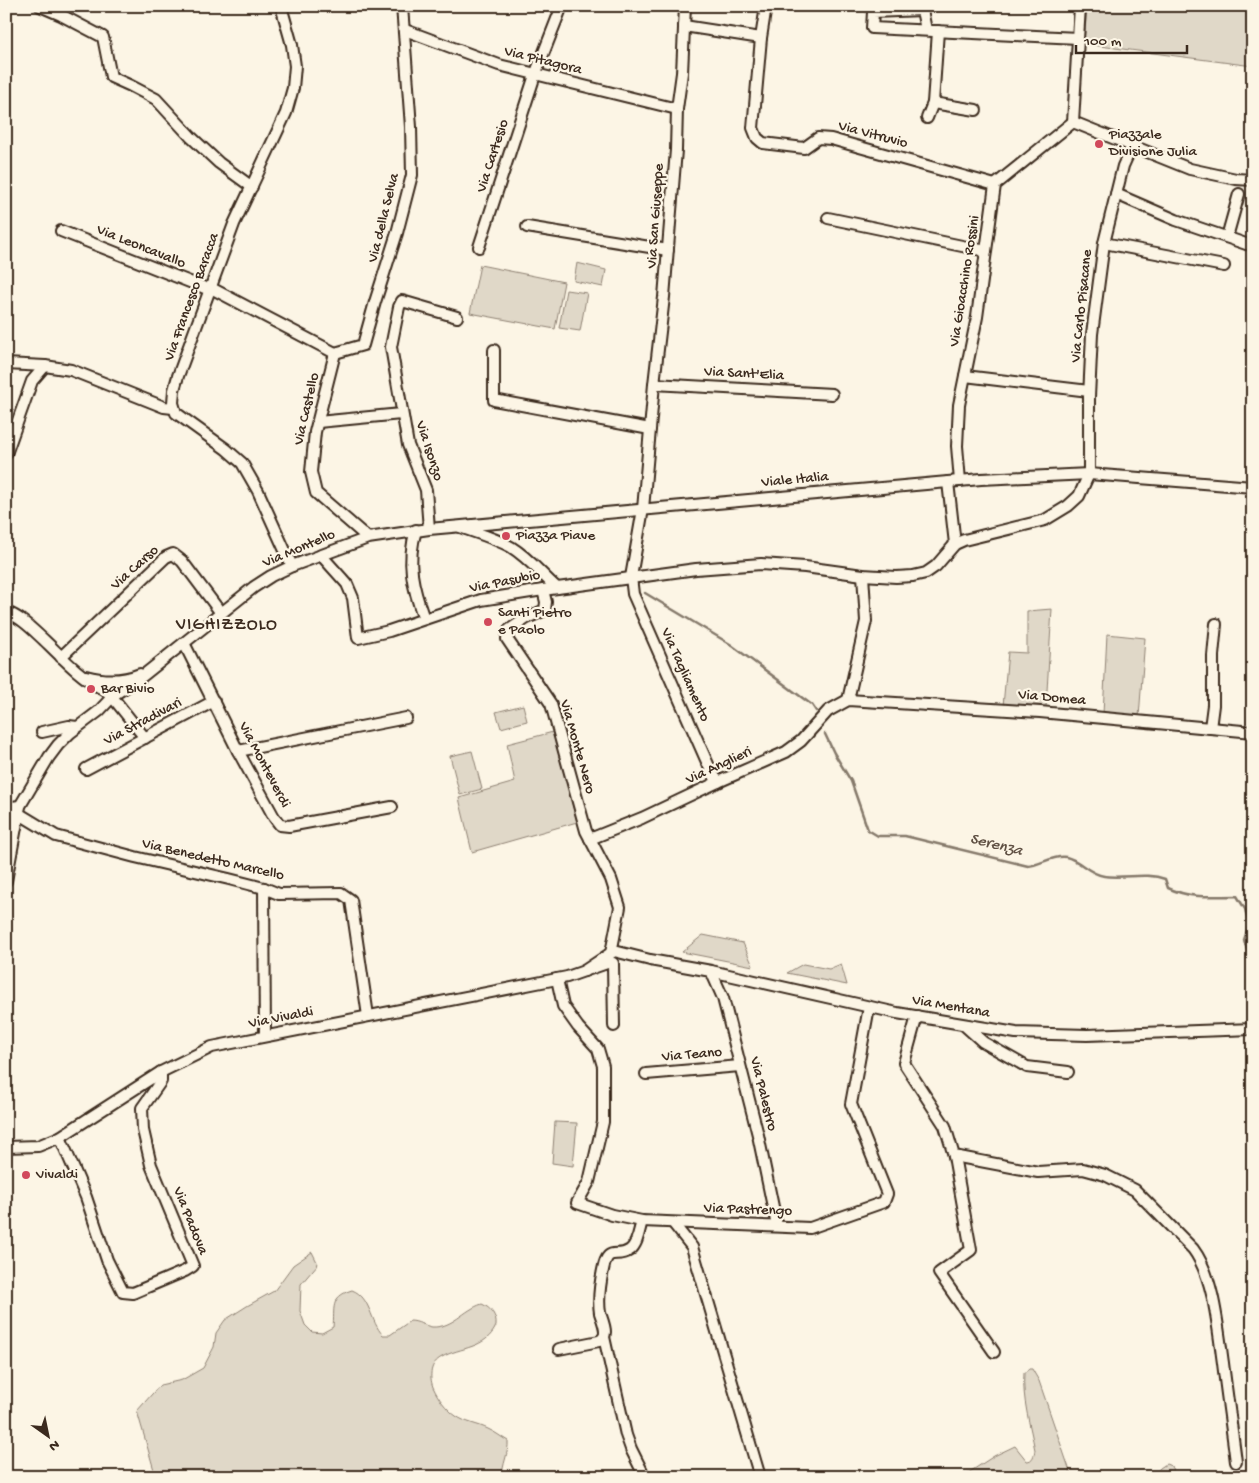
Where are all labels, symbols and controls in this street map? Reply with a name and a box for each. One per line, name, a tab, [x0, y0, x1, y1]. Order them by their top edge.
scale bar	[1076, 22, 1188, 54]
text: 100 m	[1083, 33, 1122, 51]
street label: Via Pitagora	[501, 42, 584, 79]
street label: Via Cartesio	[472, 117, 513, 196]
street label: Via Vitruvio	[835, 117, 910, 153]
place label: Piazzale Divisione Julia	[1108, 126, 1197, 161]
marker: Piazzale Divisione Julia	[1093, 138, 1105, 150]
street label: Via San Giuseppe	[643, 163, 669, 270]
street label: Via della Selva	[364, 171, 404, 266]
street label: Via Gioacchino Rossini	[946, 214, 984, 349]
street label: Via Leoncavallo	[93, 221, 188, 273]
street label: Via Francesco Baracca	[160, 230, 224, 364]
street label: Via Carlo Pisacane	[1067, 248, 1097, 364]
street label: Via Sant'Elia	[703, 363, 785, 385]
street label: Via Castello	[290, 371, 324, 448]
street label: Via Isonzo	[411, 418, 447, 483]
street label: Viale Italia	[760, 468, 830, 492]
street label: Via Montello	[259, 526, 338, 573]
place label: Piazza Piave	[515, 527, 595, 545]
marker: Piazza Piave	[500, 530, 512, 542]
street label: Via Carso	[106, 542, 163, 595]
street label: Via Pasubio	[467, 566, 542, 598]
place label: Santi Pietro e Paolo	[498, 604, 572, 639]
district label: VIGHIZZOLO	[175, 615, 278, 636]
marker: Santi Pietro e Paolo	[482, 616, 494, 628]
street label: Via Tagliamento	[656, 625, 714, 725]
place label: Bar Bivio	[100, 680, 155, 698]
marker: Bar Bivio	[85, 683, 97, 695]
street label: Via Domea	[1016, 686, 1087, 710]
street label: Via Stradivari	[100, 694, 185, 751]
street label: Via Monte Nero	[555, 697, 599, 796]
street label: Via Monteverdi	[233, 718, 294, 811]
street label: Via Anglieri	[682, 743, 755, 790]
water label: Serenza	[968, 830, 1025, 862]
street label: Via Benedetto Marcello	[139, 835, 286, 885]
street label: Via Mentana	[910, 991, 992, 1023]
street label: Via Vivaldi	[246, 1003, 315, 1033]
street label: Via Teano	[660, 1043, 723, 1067]
street label: Via Palestro	[745, 1054, 781, 1133]
place label: Vivaldi	[35, 1166, 78, 1184]
marker: Vivaldi	[20, 1169, 32, 1181]
street label: Via Padova	[168, 1184, 212, 1258]
street label: Via Pastrengo	[703, 1199, 793, 1221]
north arrow	[22, 1410, 72, 1460]
text: N	[45, 1435, 62, 1454]

